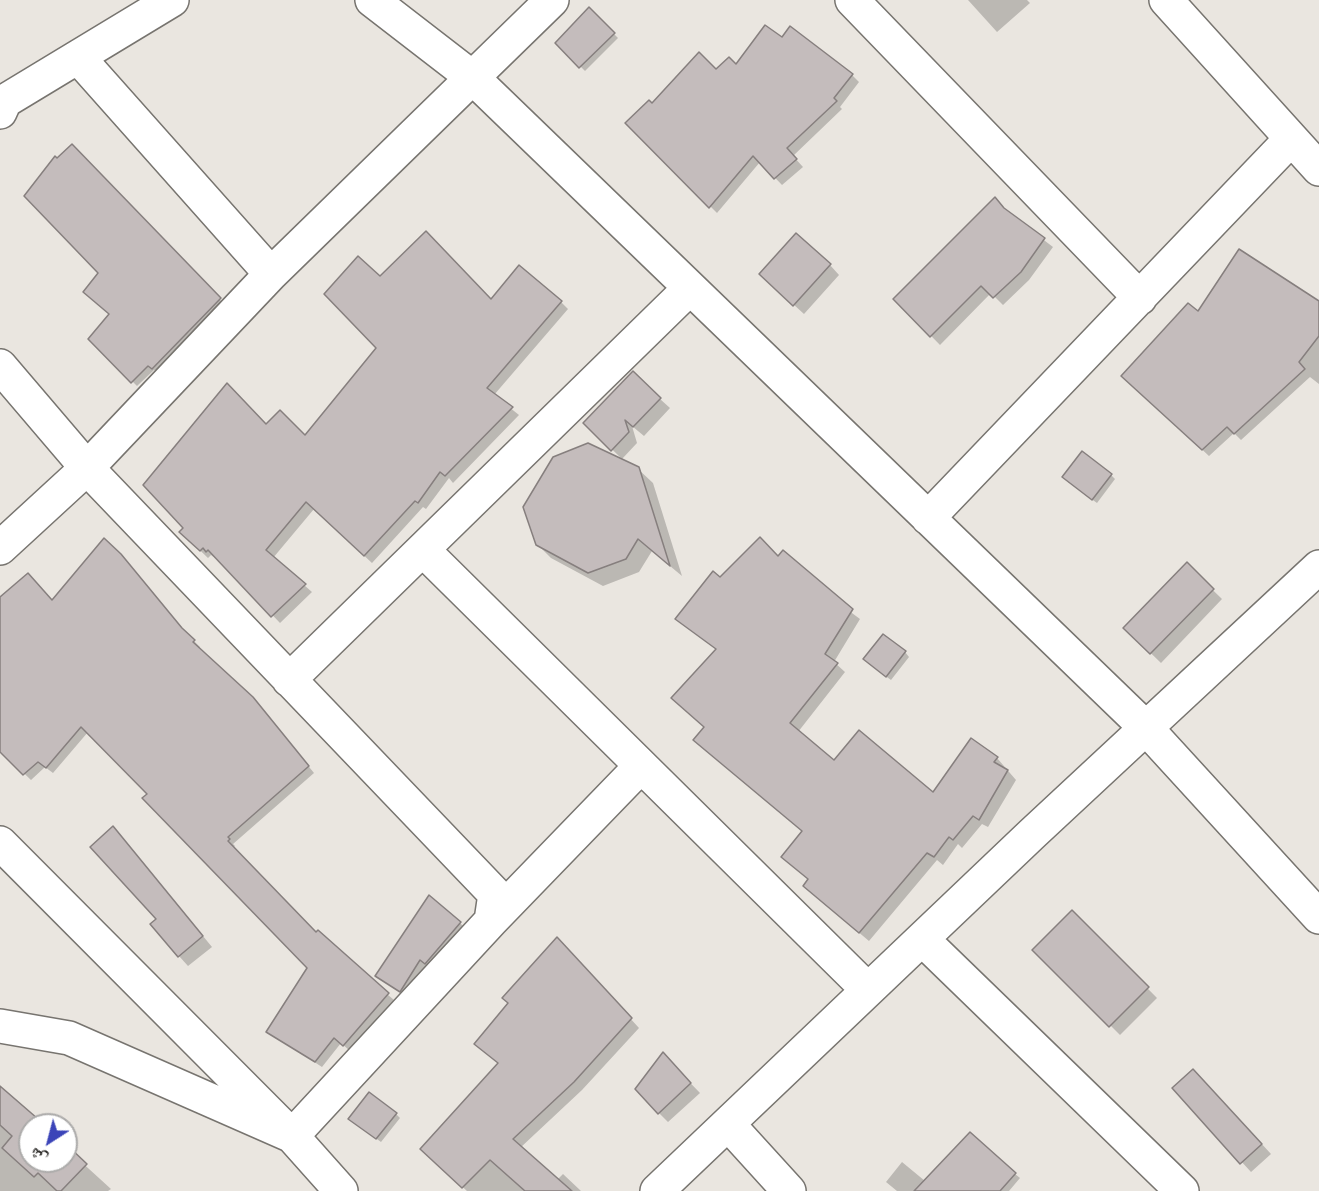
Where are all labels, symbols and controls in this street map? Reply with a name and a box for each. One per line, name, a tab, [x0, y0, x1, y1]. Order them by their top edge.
north arrow	[18, 1113, 78, 1173]
text: ش	[26, 1144, 51, 1169]

